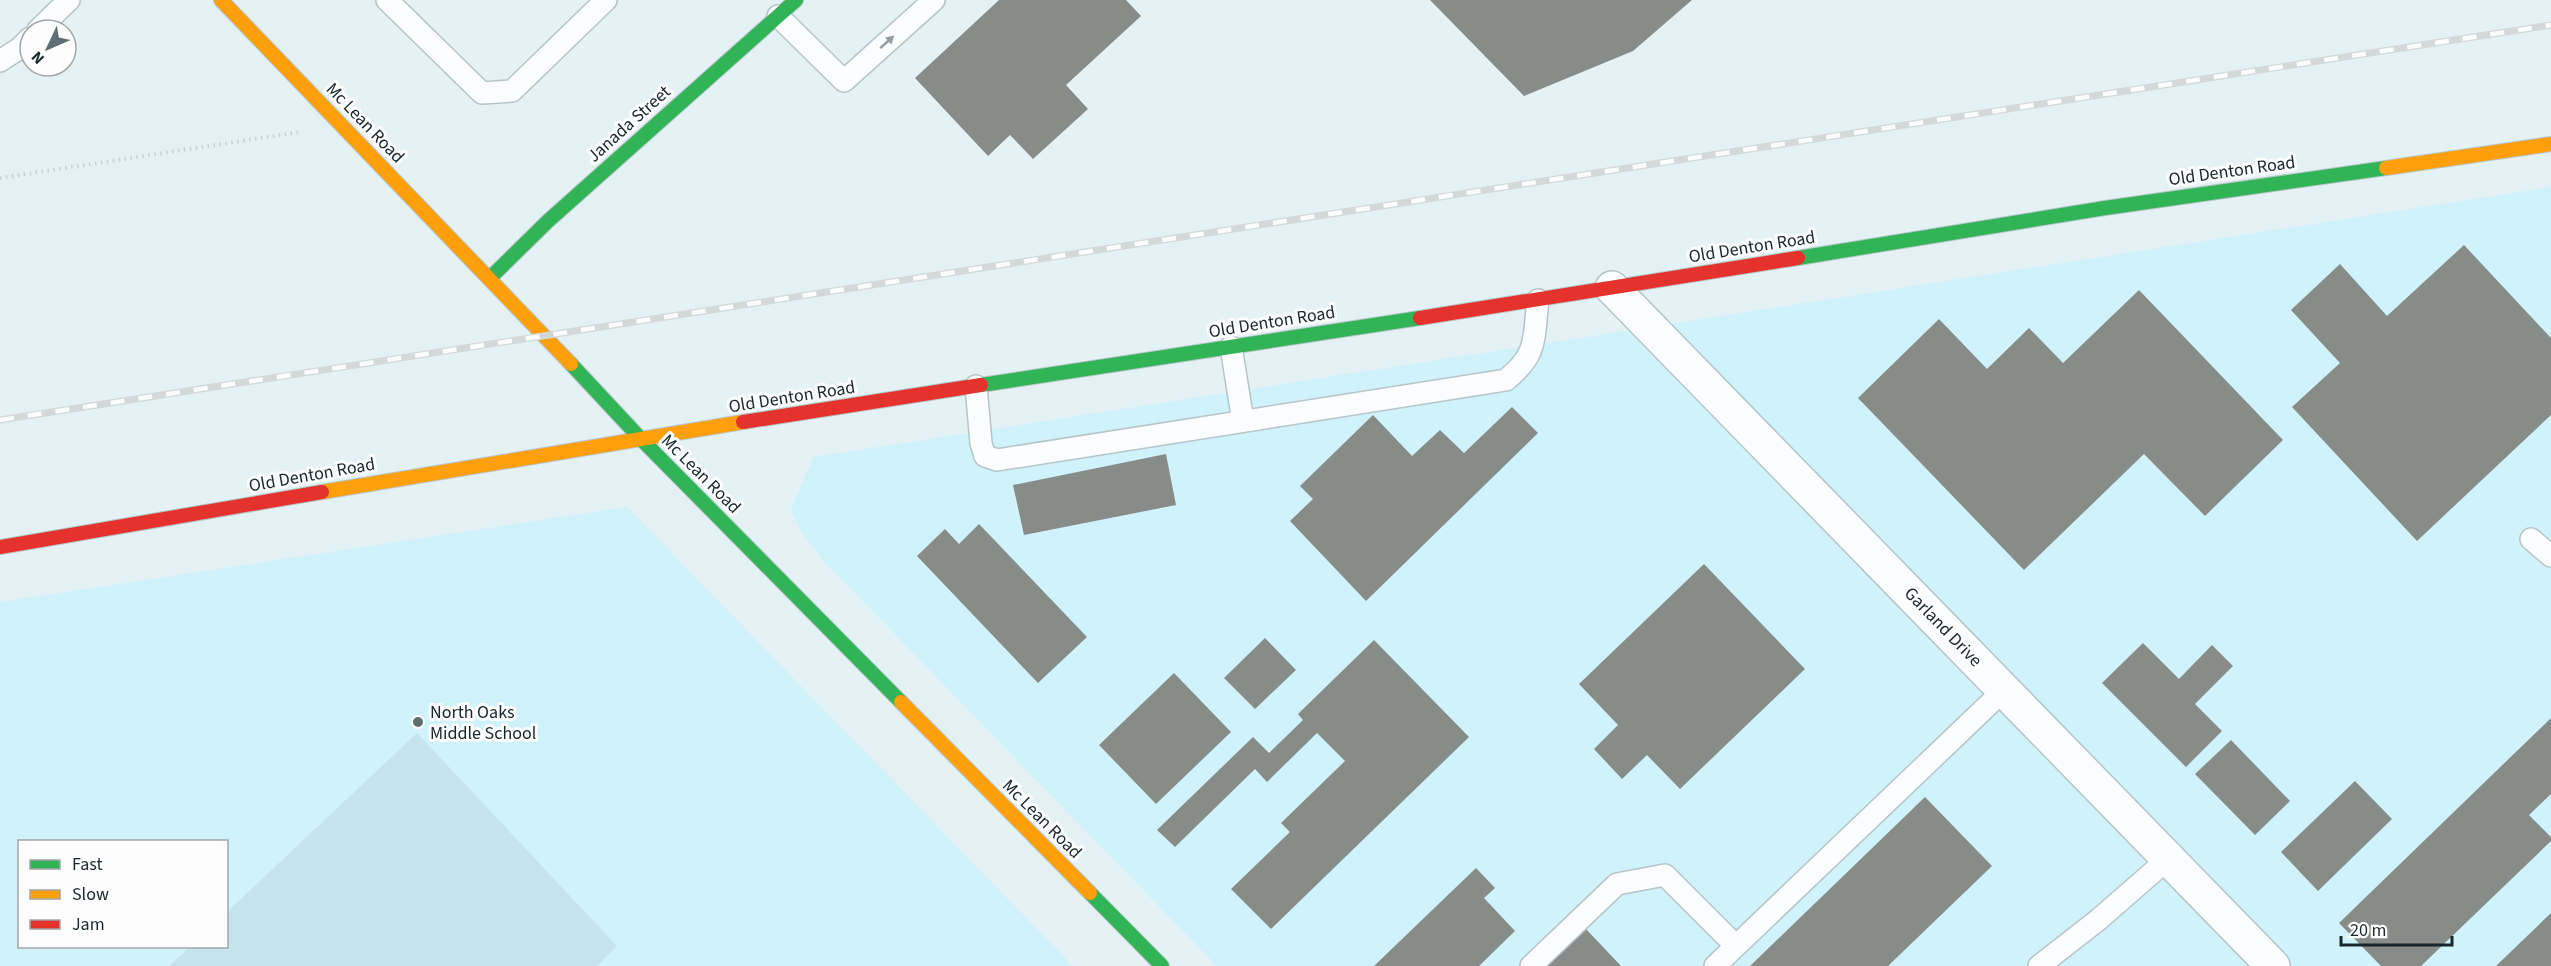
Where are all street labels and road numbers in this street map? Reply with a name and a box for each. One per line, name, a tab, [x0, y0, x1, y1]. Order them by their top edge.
street label: Mc Lean Road	[320, 77, 410, 169]
street label: Janada Street	[582, 80, 676, 168]
street label: Old Denton Road	[2167, 150, 2297, 192]
street label: Old Denton Road	[1687, 225, 1817, 269]
street label: Old Denton Road	[1207, 300, 1337, 344]
street label: Old Denton Road	[727, 375, 857, 419]
street label: Mc Lean Road	[656, 429, 746, 519]
street label: Old Denton Road	[247, 452, 377, 498]
street label: Garland Drive	[1898, 581, 1988, 673]
street label: Mc Lean Road	[997, 774, 1087, 864]

